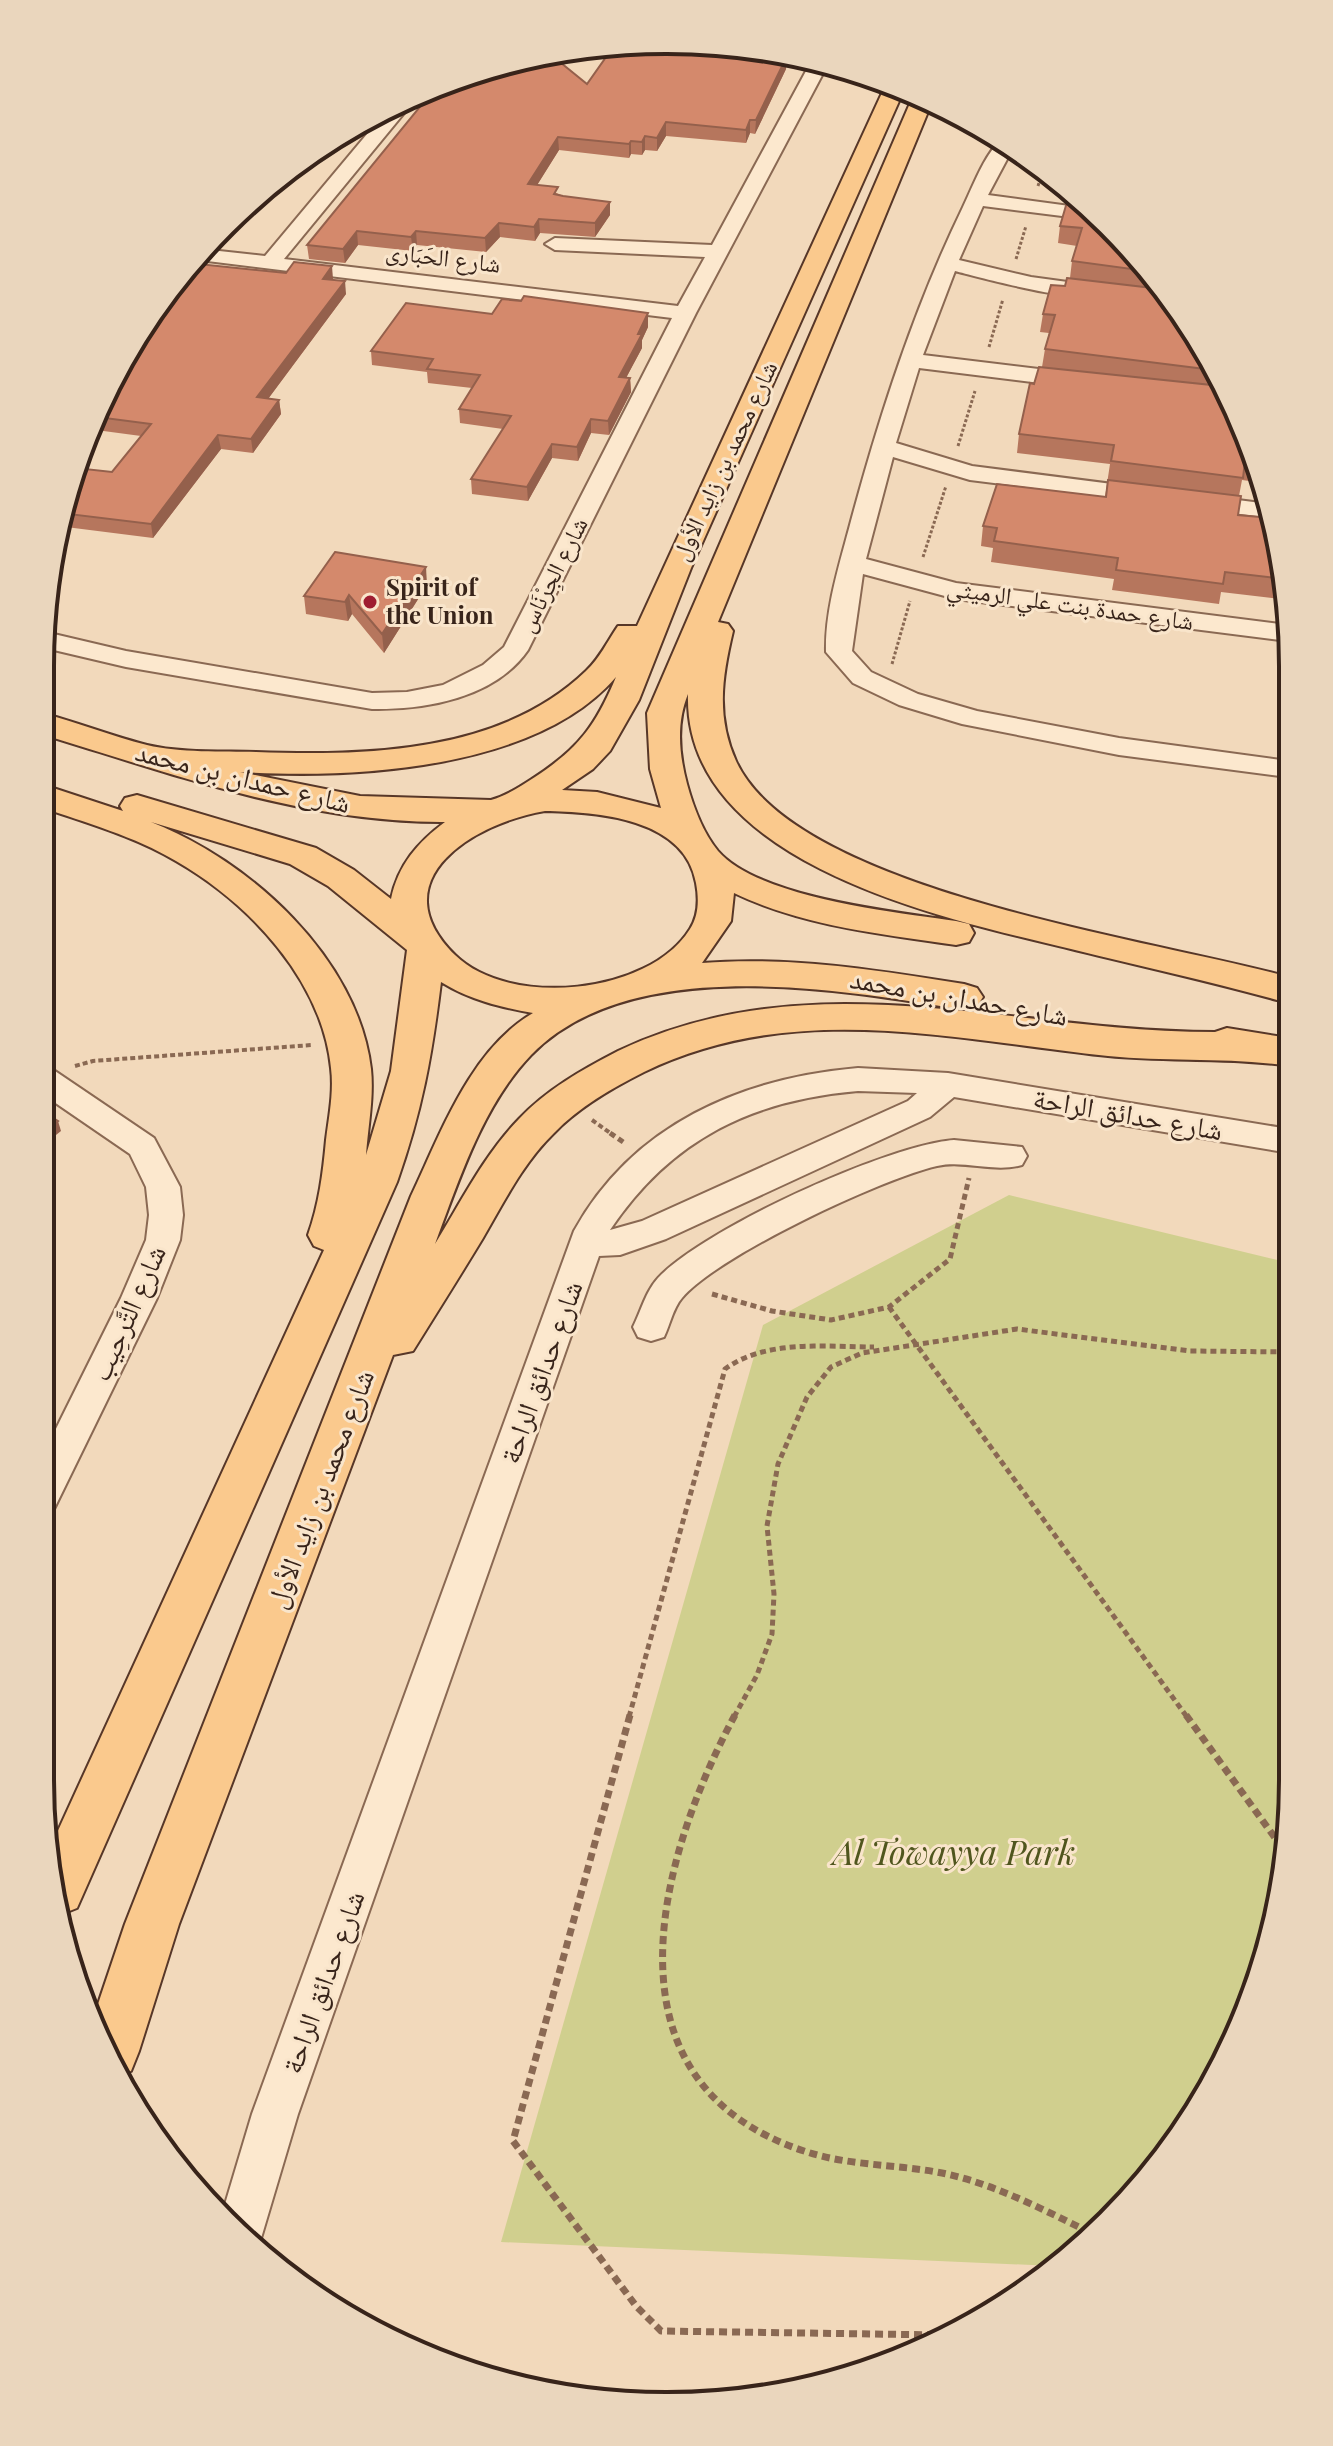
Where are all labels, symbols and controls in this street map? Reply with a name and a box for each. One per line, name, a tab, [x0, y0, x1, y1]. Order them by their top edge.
street label: شارع الحَبَارى	[384, 233, 503, 280]
street label: شارع محمد بن زايد الأول	[663, 355, 784, 566]
street label: شارع الجِرْنَاس	[509, 511, 596, 638]
place label: Spirit of the Union	[385, 570, 494, 630]
street label: شارع حمدة بنت علي الرميثي	[944, 570, 1196, 641]
marker: Spirit of the Union	[361, 593, 379, 611]
street label: شارع حمدان بن محمد	[132, 731, 355, 821]
street label: شارع حمدان بن محمد	[847, 958, 1071, 1034]
street label: شارع حدائق الراحة	[1031, 1078, 1226, 1148]
street label: شارع التَّرحِيب	[80, 1239, 174, 1387]
street label: شارع حدائق الراحة	[489, 1275, 591, 1468]
street label: شارع محمد بن زايد الأول	[256, 1364, 382, 1613]
park label: Al Towayya Park	[830, 1828, 1075, 1874]
street label: شارع حدائق الراحة	[271, 1885, 373, 2078]

